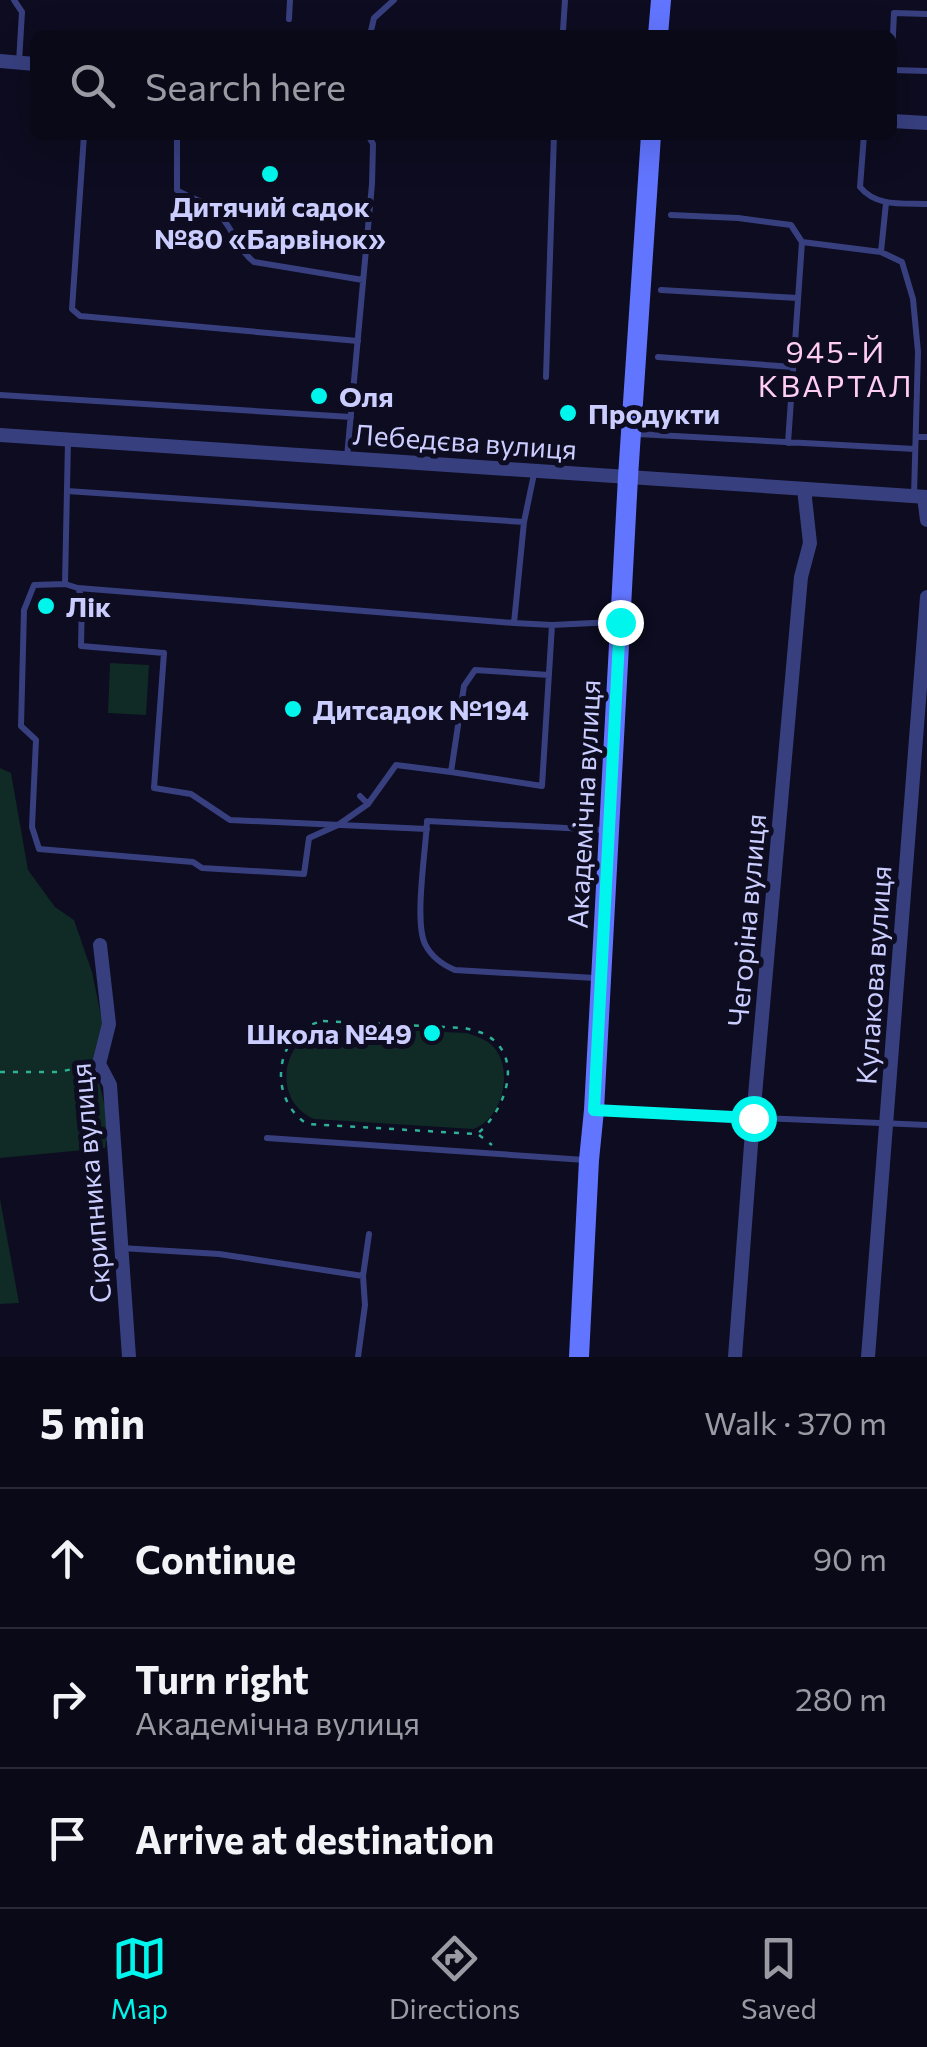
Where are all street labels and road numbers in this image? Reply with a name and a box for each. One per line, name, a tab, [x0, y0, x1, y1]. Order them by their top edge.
street label: Лебедєва вулиця	[352, 416, 578, 466]
street label: Академічна вулиця	[559, 679, 607, 929]
street label: Чегоріна вулиця	[720, 812, 772, 1028]
street label: Кулакова вулиця	[848, 864, 898, 1086]
street label: Скрипника вулиця	[63, 1061, 117, 1305]

